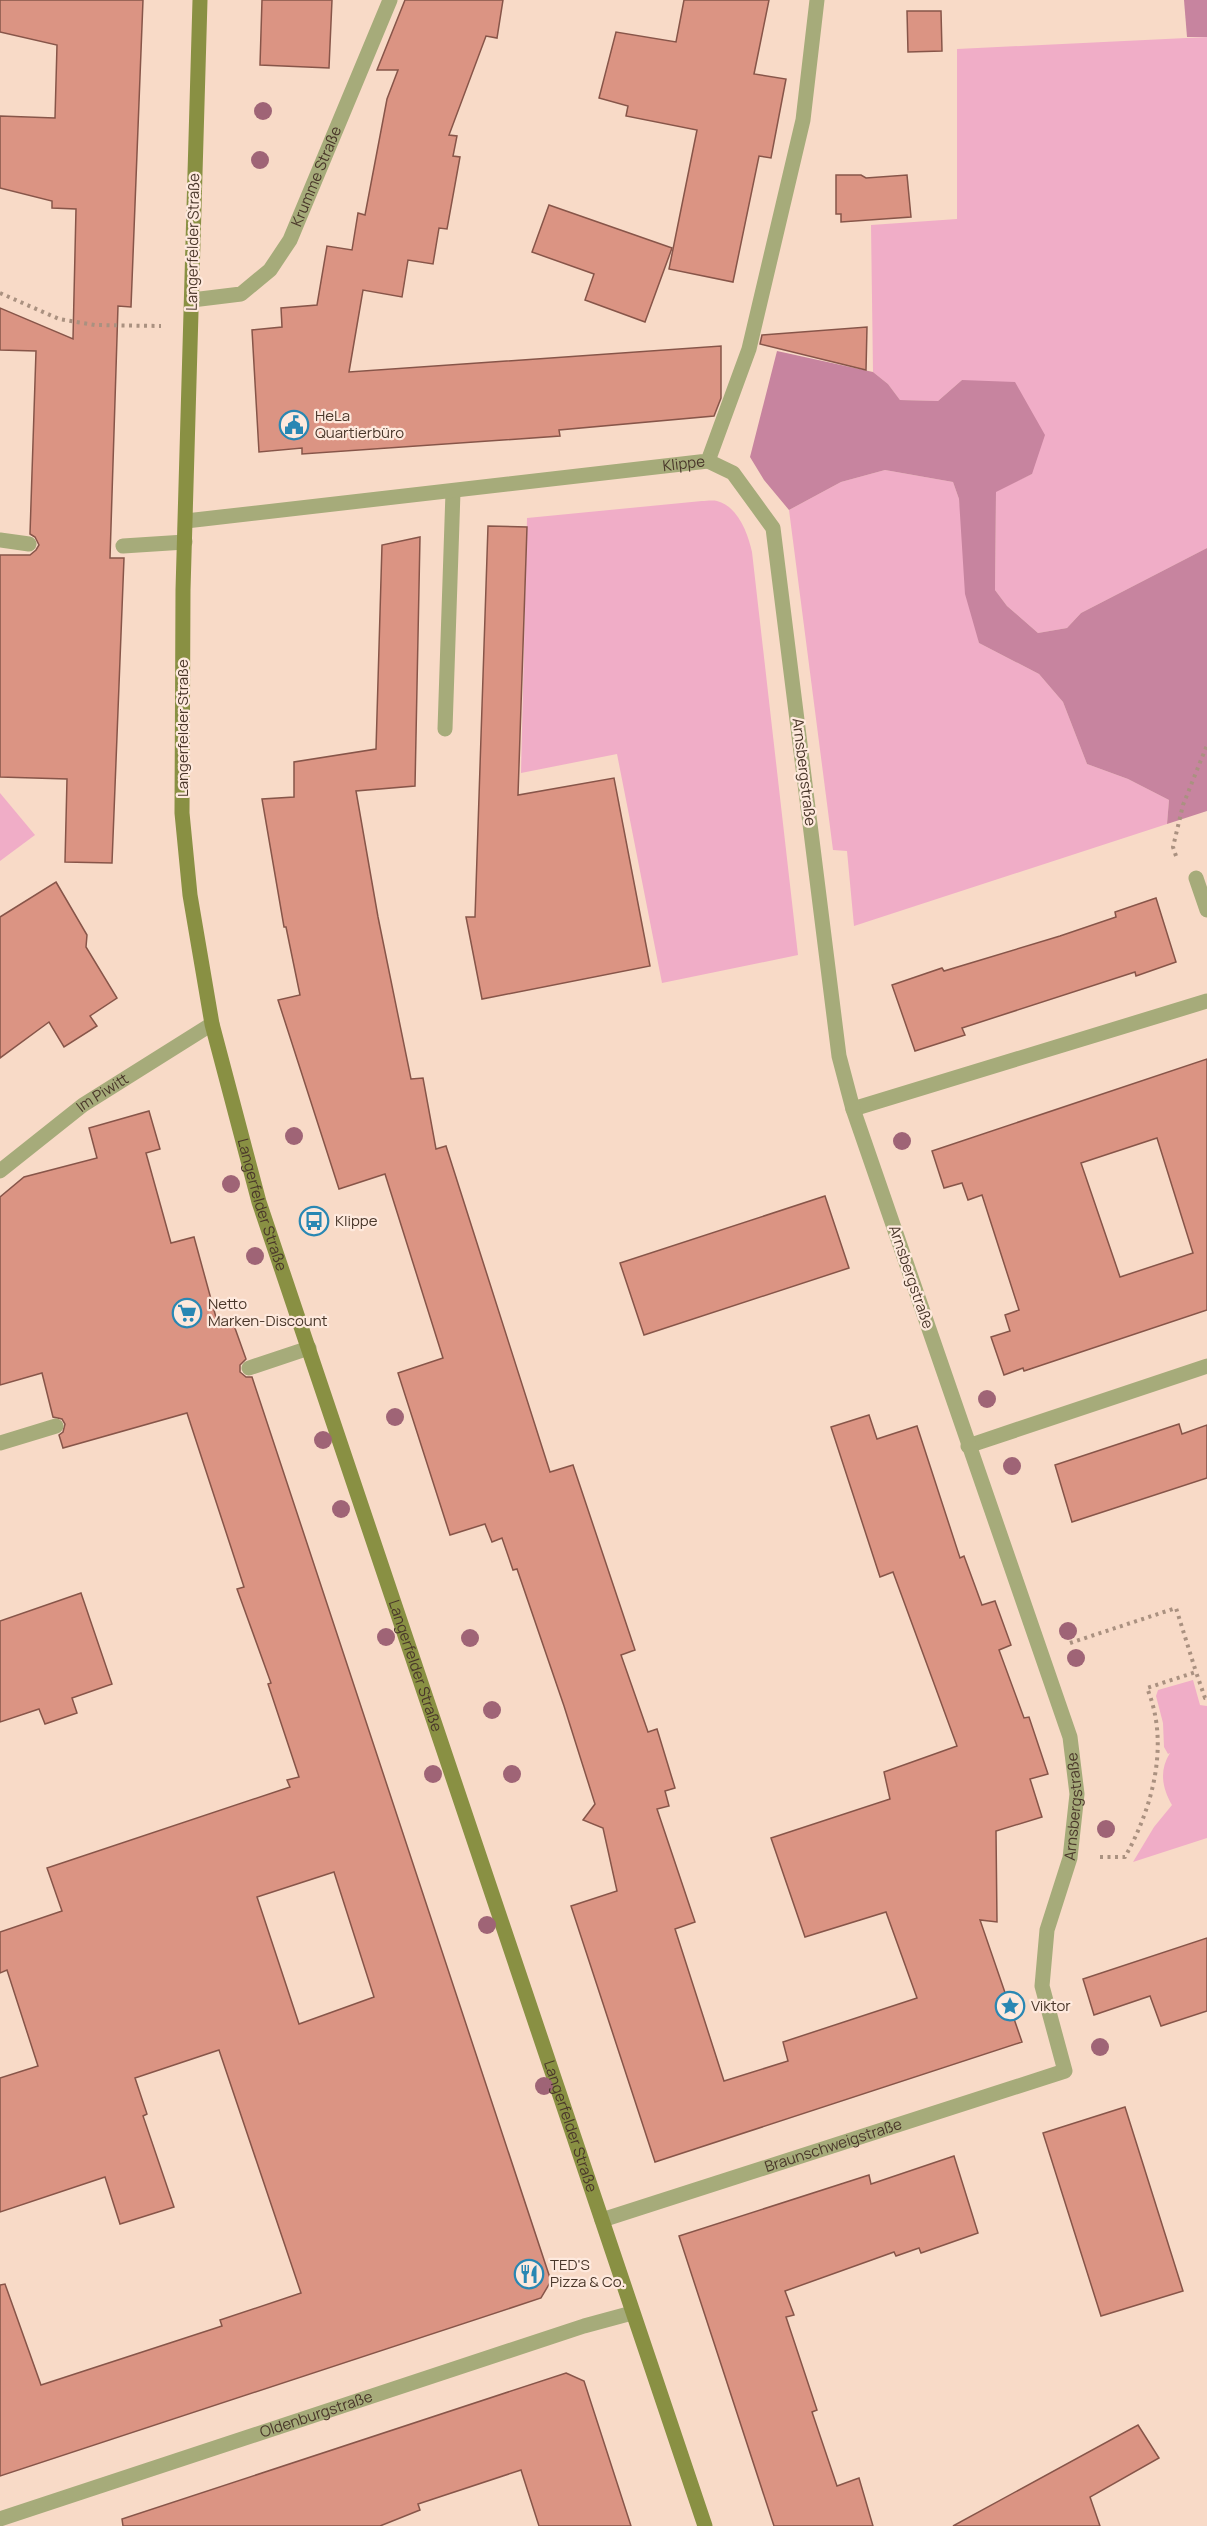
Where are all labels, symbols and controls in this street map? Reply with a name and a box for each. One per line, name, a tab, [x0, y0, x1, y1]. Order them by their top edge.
street label: Krumme Straße	[286, 123, 346, 230]
street label: Langerfelder Straße	[181, 173, 204, 311]
place label: HeLa Quartierbüro	[315, 405, 404, 443]
public building icon: HeLa Quartierbüro	[278, 409, 310, 441]
street label: Klippe	[661, 450, 706, 476]
street label: Langerfelder Straße	[172, 659, 193, 797]
street label: Arnsbergstraße	[787, 717, 822, 827]
street label: Im Piwitt	[71, 1068, 132, 1117]
street label: Langerfelder Straße	[233, 1136, 293, 1274]
bus stop icon: Klippe	[298, 1205, 330, 1237]
place label: Klippe	[335, 1210, 378, 1231]
street label: Arnsbergstraße	[884, 1222, 939, 1332]
place label: Netto Marken-Discount	[208, 1293, 328, 1331]
supermarket icon: Netto Marken-Discount	[171, 1297, 203, 1329]
street label: Langerfelder Straße	[384, 1597, 448, 1735]
street label: Arnsbergstraße	[1059, 1751, 1087, 1862]
place icon: Viktor	[994, 1990, 1026, 2022]
place label: Viktor	[1031, 1995, 1071, 2016]
street label: Langerfelder Straße	[539, 2057, 603, 2195]
street label: Braunschweigstraße	[762, 2113, 905, 2177]
place label: TED'S Pizza & Co.	[550, 2254, 625, 2292]
restaurant icon: TED'S Pizza & Co.	[513, 2258, 545, 2290]
street label: Oldenburgstraße	[257, 2386, 375, 2442]

